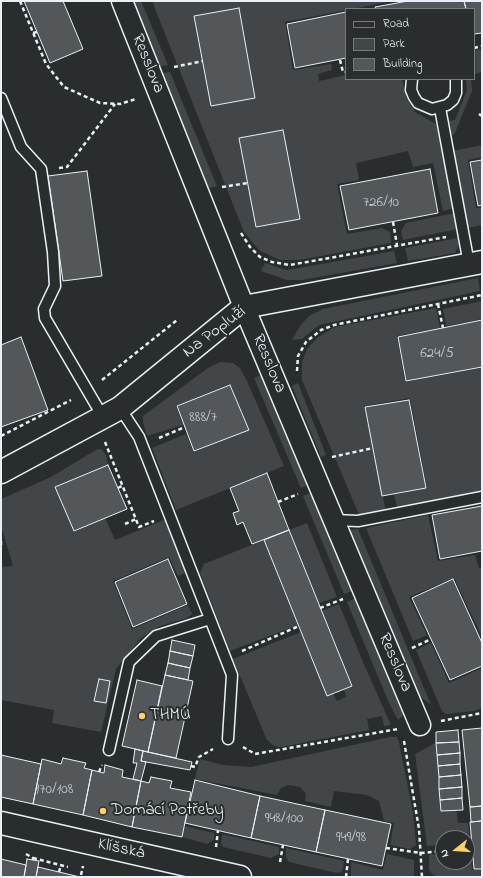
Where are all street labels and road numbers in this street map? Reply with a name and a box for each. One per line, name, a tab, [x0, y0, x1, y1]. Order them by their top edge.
street label: Resslova	[126, 32, 168, 96]
street label: Na Popluží	[179, 303, 251, 363]
street label: Resslova	[247, 332, 289, 396]
street label: Resslova	[373, 631, 415, 695]
street label: Klíšská	[96, 835, 146, 865]

